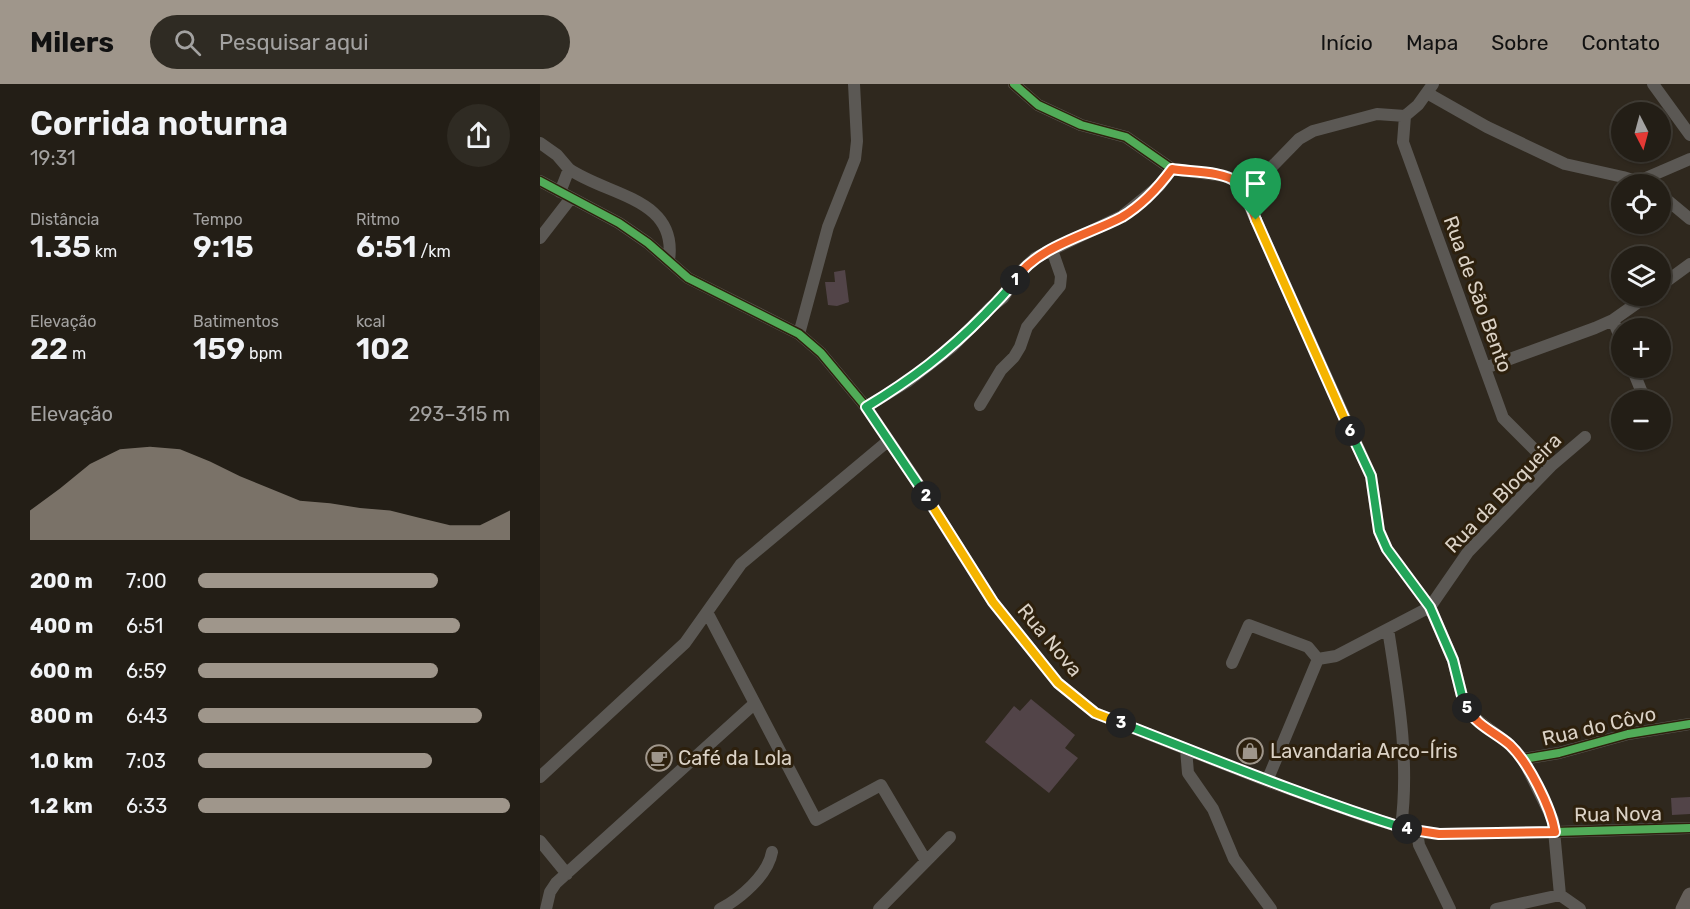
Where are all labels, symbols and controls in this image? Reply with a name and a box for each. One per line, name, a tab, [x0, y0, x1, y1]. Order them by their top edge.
search box	[150, 15, 570, 69]
text: Milers	[30, 26, 114, 59]
icon: search	[171, 26, 204, 59]
text: Pesquisar aqui	[219, 29, 369, 56]
text: Início	[1321, 30, 1373, 55]
text: Mapa	[1406, 30, 1458, 55]
text: Sobre	[1491, 30, 1548, 55]
text: Contato	[1581, 30, 1660, 55]
north arrow	[1611, 102, 1671, 162]
map controls	[1611, 102, 1671, 450]
text: Corrida noturna	[30, 104, 288, 143]
button: share	[447, 104, 510, 167]
text: 19:31	[30, 146, 76, 170]
pin	[1230, 158, 1281, 220]
icon: arrive	[1239, 167, 1272, 200]
button: locate	[1611, 174, 1671, 234]
text: Distância	[30, 210, 99, 229]
text: Tempo	[193, 210, 243, 229]
text: Ritmo	[356, 210, 400, 229]
street label: Rua de São Bento	[1439, 212, 1517, 376]
text: 1.35	[30, 229, 91, 265]
text: 9:15	[193, 229, 254, 265]
text: 6:51	[356, 229, 417, 265]
text: km	[91, 242, 117, 261]
text: /km	[417, 242, 451, 261]
button: layers	[1611, 246, 1671, 306]
pin: 1	[1000, 265, 1030, 295]
text: 1	[1011, 270, 1019, 289]
text: Elevação	[30, 312, 96, 331]
text: Batimentos	[193, 312, 279, 331]
text: kcal	[356, 312, 385, 331]
button: +	[1611, 318, 1671, 378]
text: 22	[30, 331, 68, 367]
text: 159	[193, 331, 245, 367]
text: 102	[356, 331, 409, 367]
text: m	[68, 344, 86, 363]
text: bpm	[245, 344, 282, 363]
button: −	[1611, 390, 1671, 450]
text: Elevação	[30, 402, 113, 426]
text: 293–315 m	[409, 402, 510, 426]
pin: 6	[1335, 416, 1365, 446]
text: 6	[1345, 421, 1355, 440]
street label: Rua da Bloqueira	[1440, 428, 1566, 558]
pin: 2	[911, 481, 941, 511]
text: 2	[921, 486, 931, 505]
text: 200 m	[30, 569, 93, 593]
text: 7:00	[126, 569, 167, 593]
street label: Rua Nova	[1013, 599, 1087, 681]
text: 400 m	[30, 614, 93, 638]
text: 6:51	[126, 614, 163, 638]
text: 600 m	[30, 659, 93, 683]
text: 6:59	[126, 659, 167, 683]
pin: 5	[1452, 693, 1482, 723]
text: 5	[1462, 698, 1472, 717]
street label: Rua do Côvo	[1540, 701, 1658, 751]
text: 800 m	[30, 704, 93, 728]
text: 6:43	[126, 704, 168, 728]
pin: 3	[1106, 708, 1136, 738]
text: 3	[1116, 713, 1126, 732]
shop icon: Lavandaria Arco-Íris	[1235, 736, 1265, 766]
place label: Lavandaria Arco-Íris	[1270, 739, 1458, 763]
cafe icon: Café da Lola	[644, 743, 674, 773]
place label: Café da Lola	[678, 746, 792, 770]
text: 1.0 km	[30, 749, 93, 773]
text: 7:03	[126, 749, 166, 773]
text: 1.2 km	[30, 794, 93, 818]
text: 6:33	[126, 794, 167, 818]
street label: Rua Nova	[1574, 801, 1662, 827]
pin: 4	[1392, 814, 1422, 844]
text: 4	[1402, 819, 1412, 838]

